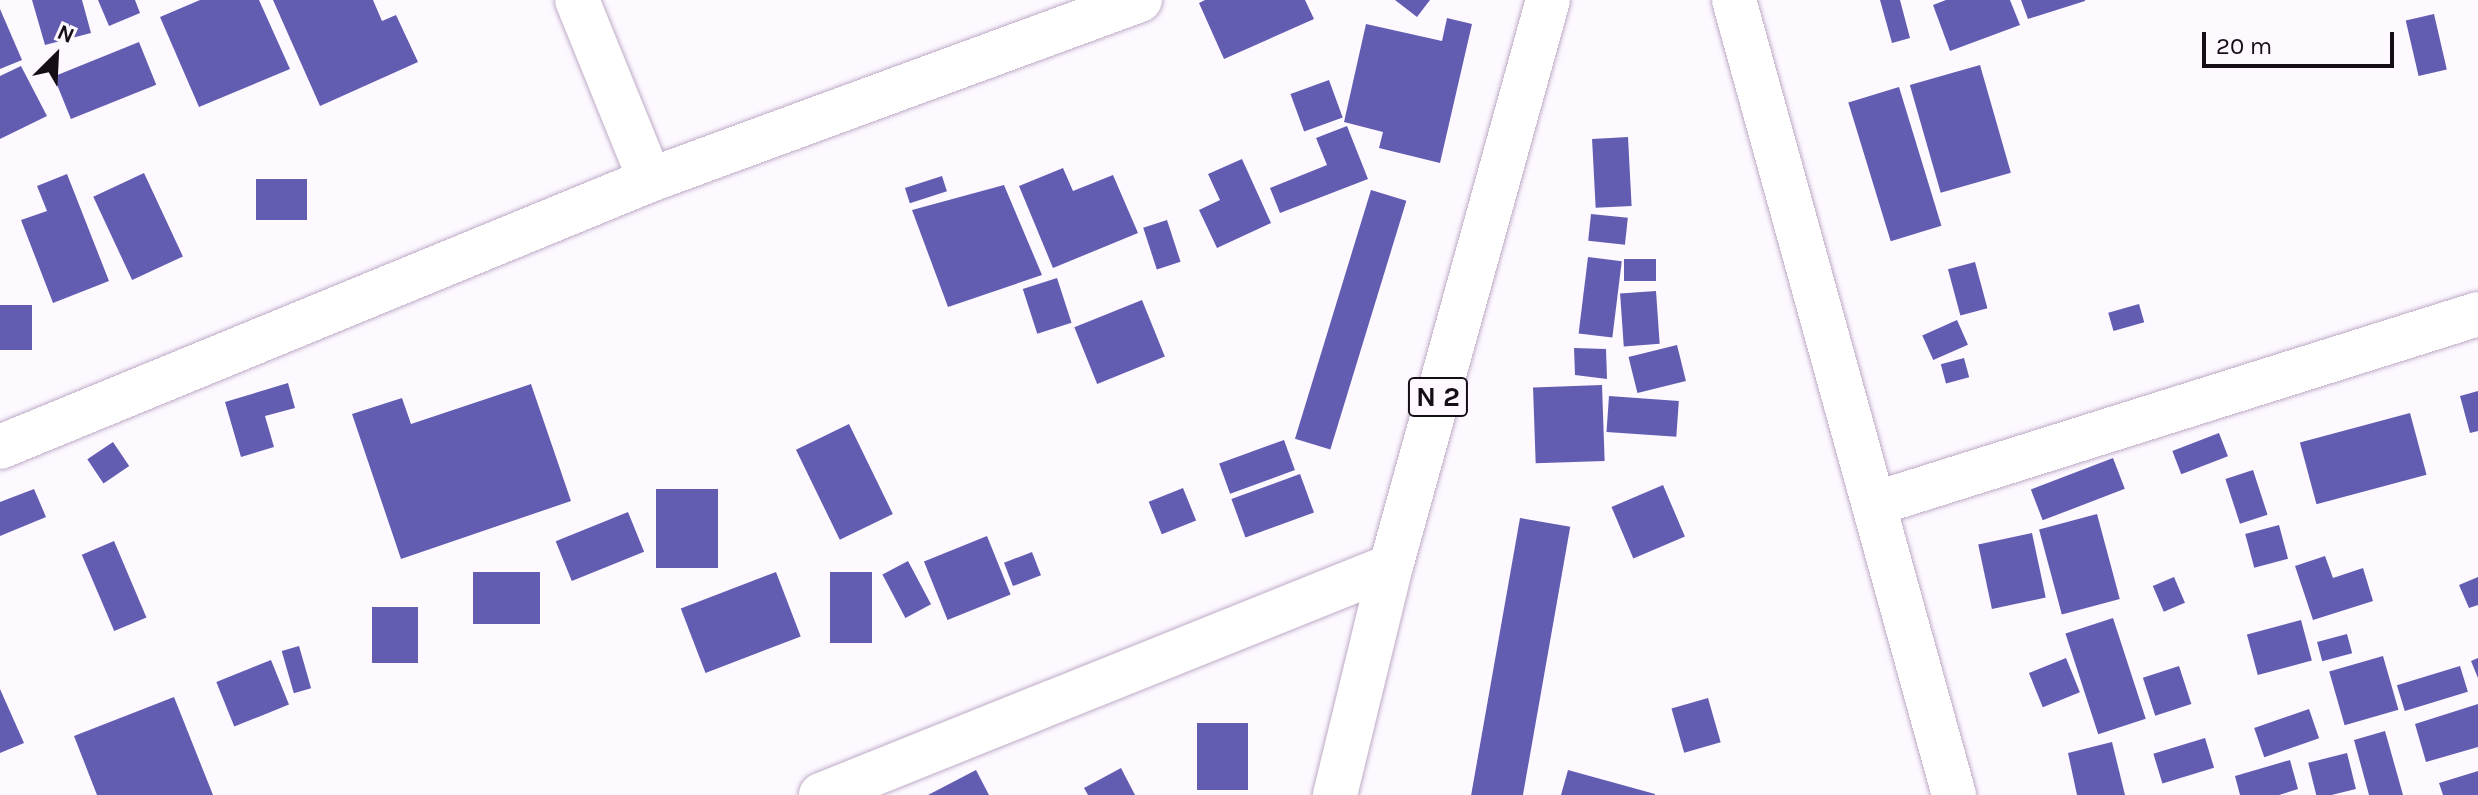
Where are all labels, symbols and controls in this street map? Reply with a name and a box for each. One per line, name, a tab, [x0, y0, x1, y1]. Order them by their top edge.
north arrow	[16, 16, 96, 96]
scale bar	[2206, 16, 2398, 66]
text: N	[53, 19, 78, 49]
text: 20 m	[2216, 32, 2272, 60]
road number: N 2	[1406, 373, 1470, 421]

